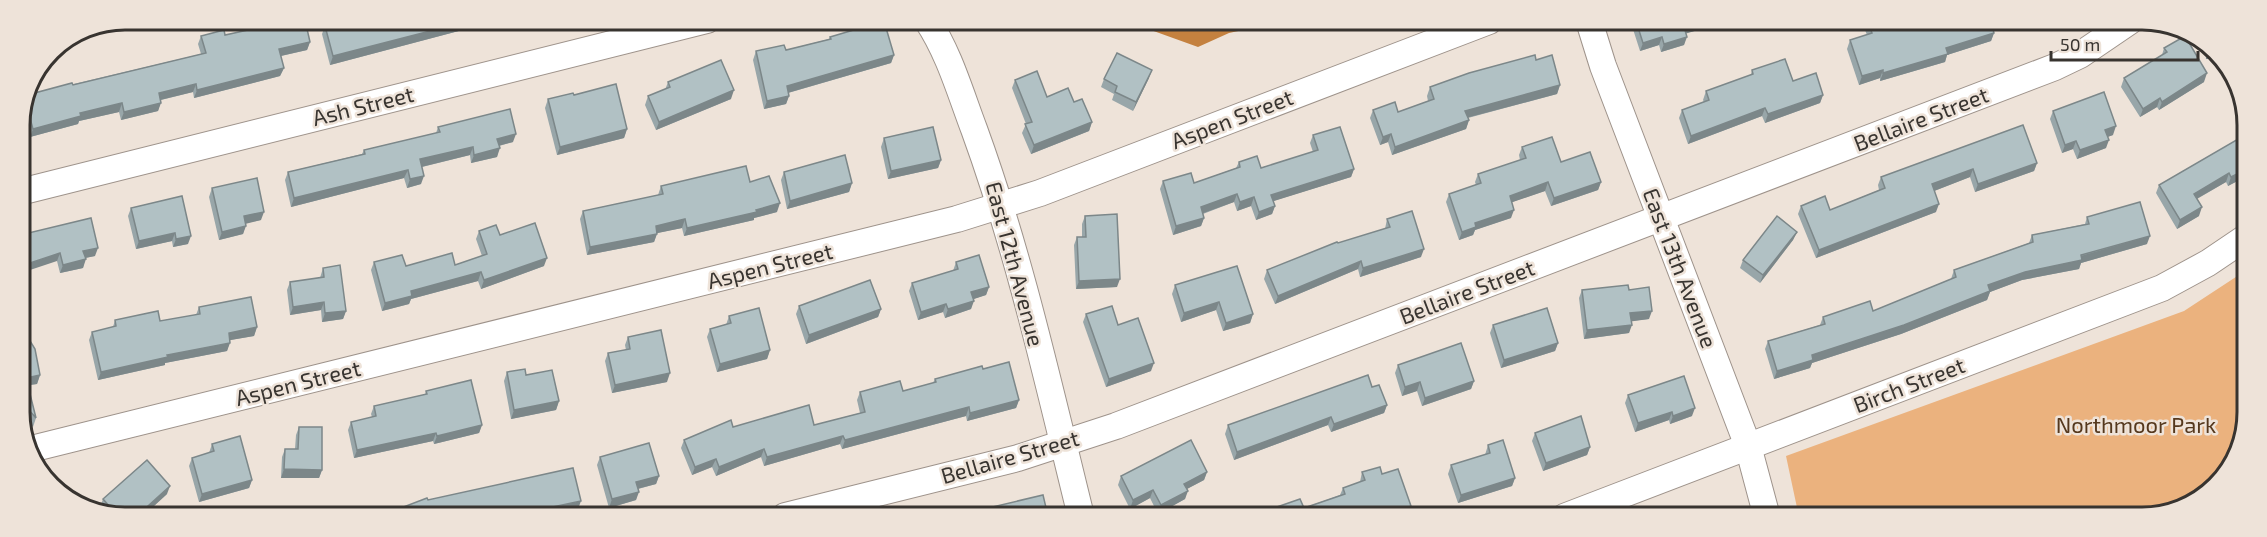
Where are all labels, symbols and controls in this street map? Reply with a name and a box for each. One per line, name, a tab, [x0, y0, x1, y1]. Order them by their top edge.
scale bar	[2051, 24, 2198, 62]
text: 50 m	[2060, 33, 2100, 55]
street label: Ash Street	[309, 80, 416, 130]
street label: Bellaire Street	[1849, 80, 1992, 156]
street label: Aspen Street	[1167, 83, 1296, 153]
street label: East 12th Avenue	[982, 179, 1050, 349]
street label: East 13th Avenue	[1638, 184, 1723, 351]
street label: Aspen Street	[704, 237, 835, 293]
street label: Bellaire Street	[1395, 253, 1538, 329]
street label: Birch Street	[1849, 351, 1968, 417]
street label: Aspen Street	[232, 354, 363, 410]
park label: Northmoor Park	[2056, 411, 2216, 437]
street label: Bellaire Street	[938, 424, 1082, 488]

